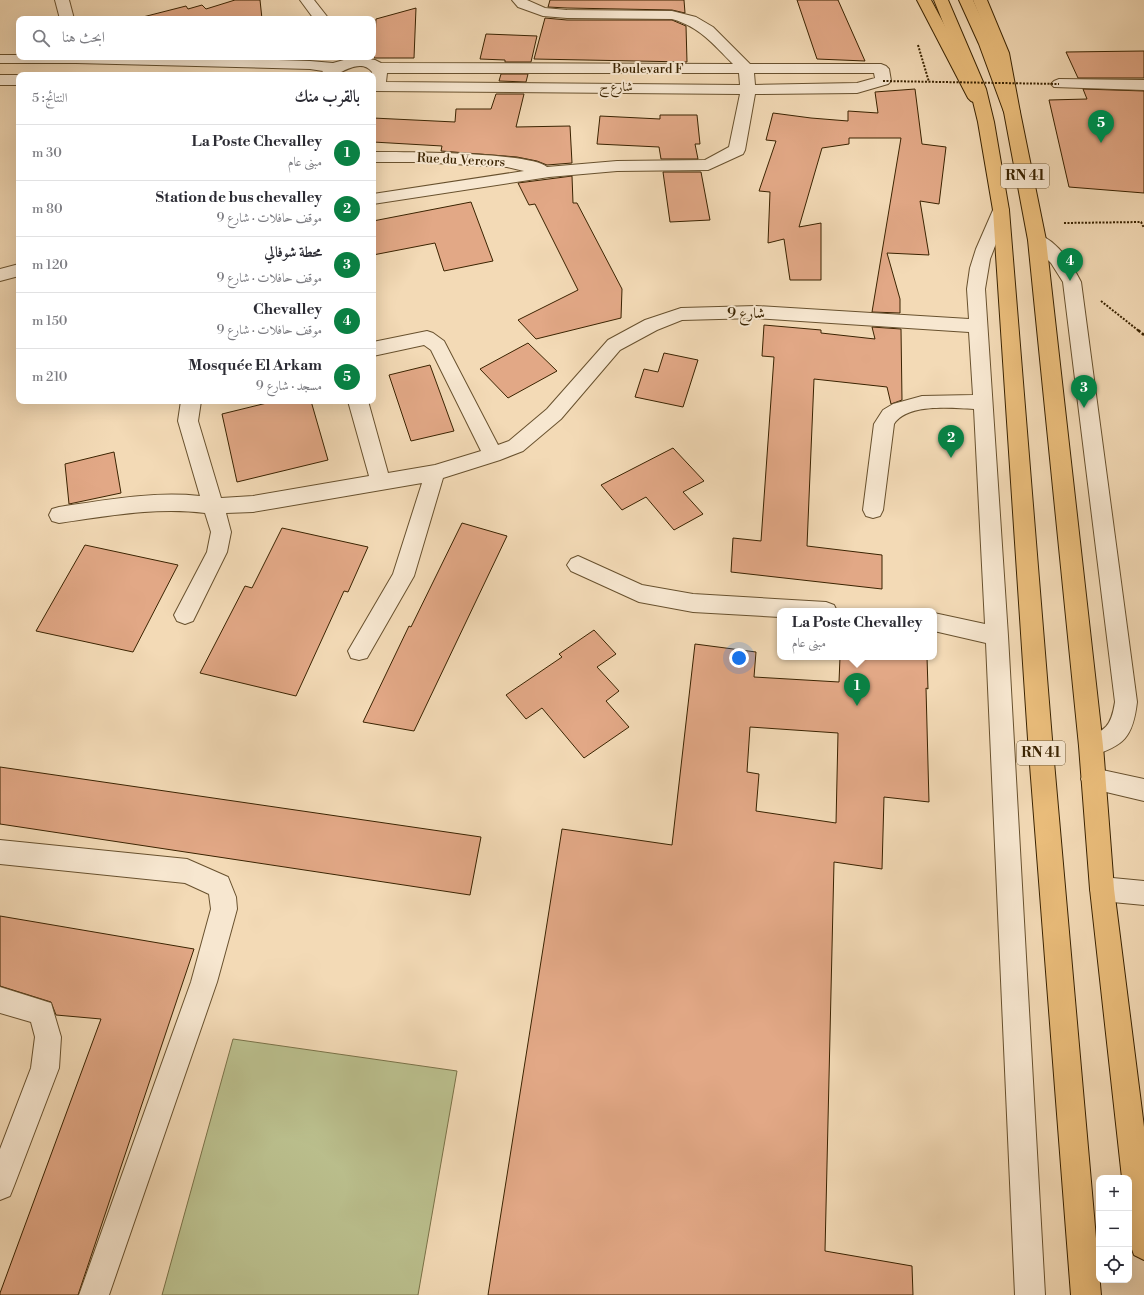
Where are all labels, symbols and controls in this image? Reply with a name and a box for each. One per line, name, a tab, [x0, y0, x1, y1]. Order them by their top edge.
search box	[16, 16, 376, 60]
icon: search	[30, 27, 52, 49]
text: ابحث هنا	[62, 28, 105, 47]
street label: Boulevard F	[611, 61, 684, 77]
street label: شارع ح	[599, 79, 633, 98]
text: بالقرب منك	[294, 86, 360, 108]
text: النتائج: 5	[32, 90, 68, 106]
pin: 5	[1088, 110, 1114, 143]
text: La Poste Chevalley	[191, 132, 322, 151]
text: 30 m	[32, 145, 62, 161]
text: 1	[344, 145, 350, 161]
street label: Rue du Vercors	[416, 150, 506, 170]
text: مبنى عام	[288, 154, 322, 170]
road number: RN 41	[1001, 164, 1049, 188]
text: Station de bus chevalley	[155, 188, 322, 207]
text: 80 m	[32, 201, 63, 217]
text: 2	[343, 201, 351, 217]
text: موقف حافلات · شارع 9	[217, 210, 322, 226]
text: محطة شوفالي	[264, 243, 322, 262]
pin: 4	[1057, 248, 1083, 281]
text: 120 m	[32, 257, 68, 273]
text: 3	[343, 257, 351, 273]
text: موقف حافلات · شارع 9	[217, 270, 322, 286]
text: Chevalley	[253, 300, 322, 319]
street label: شارع 9	[727, 304, 765, 326]
text: 150 m	[32, 313, 67, 329]
text: 4	[343, 313, 351, 329]
text: موقف حافلات · شارع 9	[217, 322, 322, 338]
text: Mosquée El Arkam	[188, 356, 322, 375]
text: 210 m	[32, 369, 67, 385]
text: 5	[343, 369, 351, 385]
pin: 3	[1071, 375, 1097, 408]
text: مسجد · شارع 9	[256, 378, 322, 394]
pin: 2	[938, 425, 964, 458]
popup	[777, 608, 937, 660]
text: La Poste Chevalley	[792, 613, 922, 632]
text: مبنى عام	[792, 635, 826, 651]
your location	[729, 648, 749, 668]
pin: 1	[844, 673, 870, 706]
road number: RN 41	[1017, 741, 1065, 765]
map controls	[1096, 1175, 1132, 1283]
button: +	[1096, 1175, 1132, 1211]
button: −	[1096, 1211, 1132, 1247]
button: locate	[1096, 1247, 1132, 1283]

